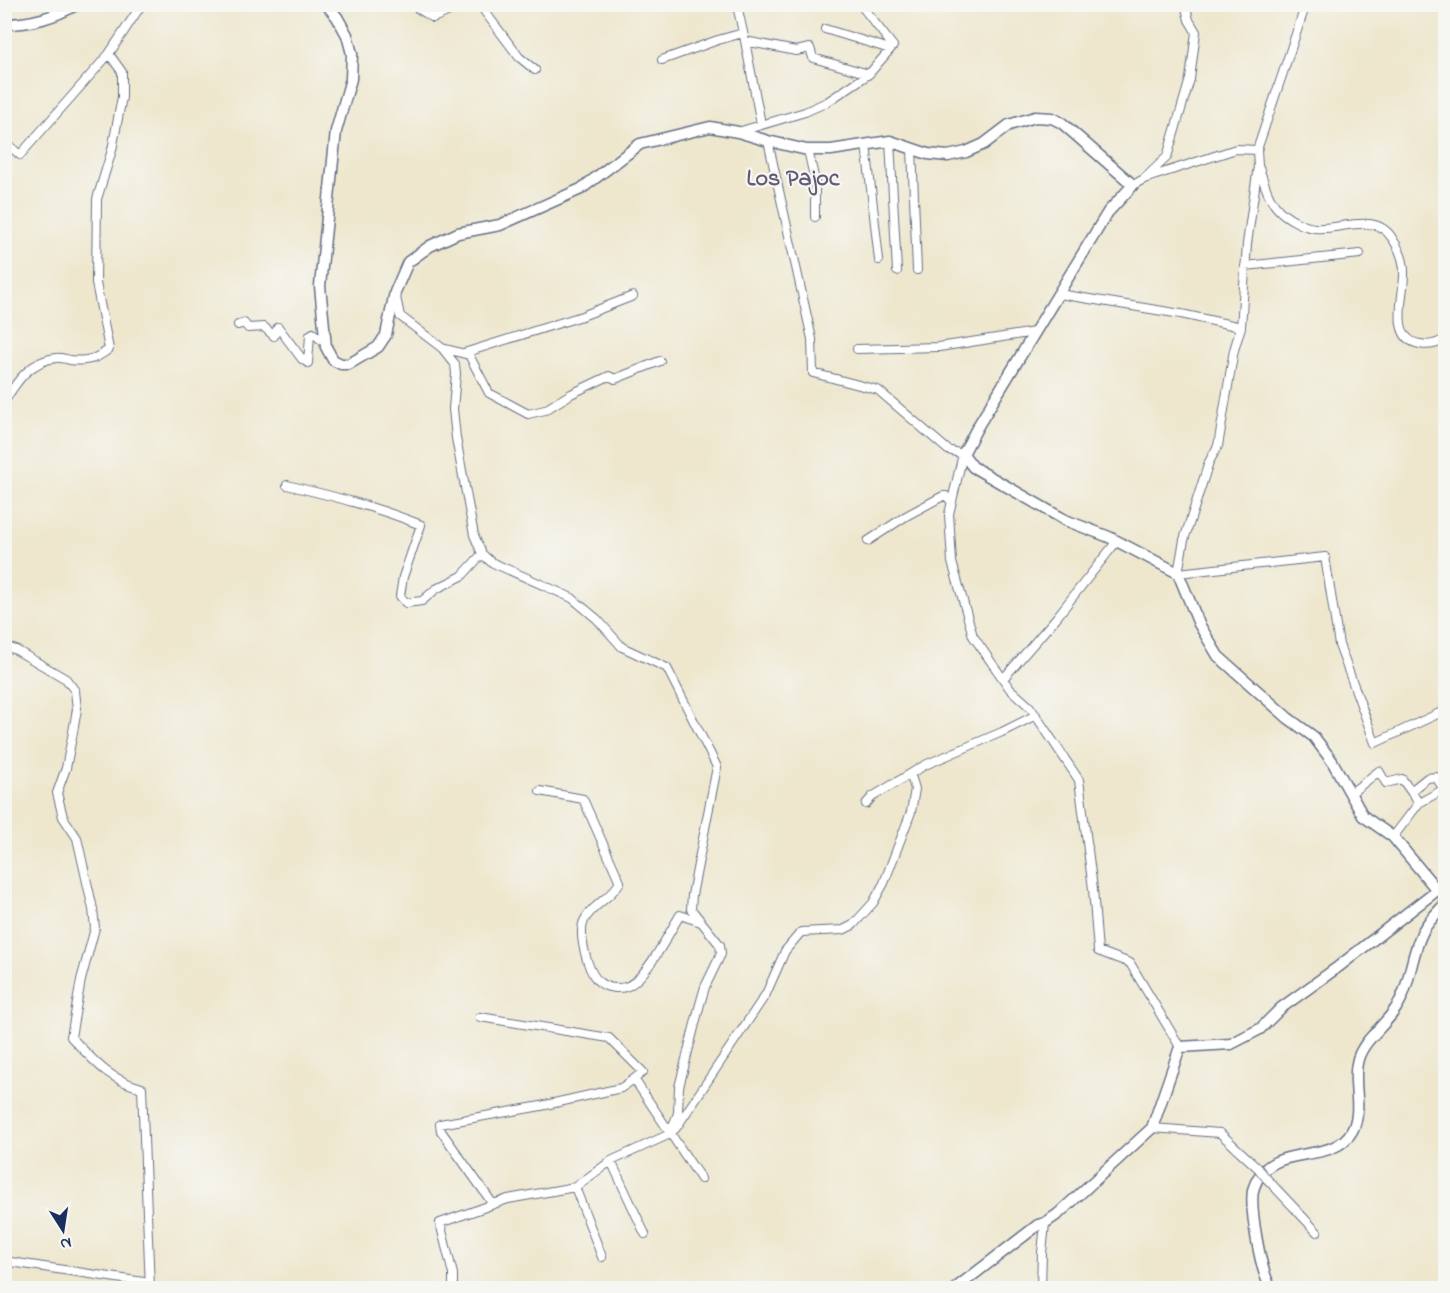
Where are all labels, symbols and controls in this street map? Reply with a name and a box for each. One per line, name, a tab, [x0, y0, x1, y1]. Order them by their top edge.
district label: Los Pajoc	[747, 162, 841, 197]
north arrow	[33, 1200, 93, 1260]
text: N	[58, 1230, 73, 1256]

